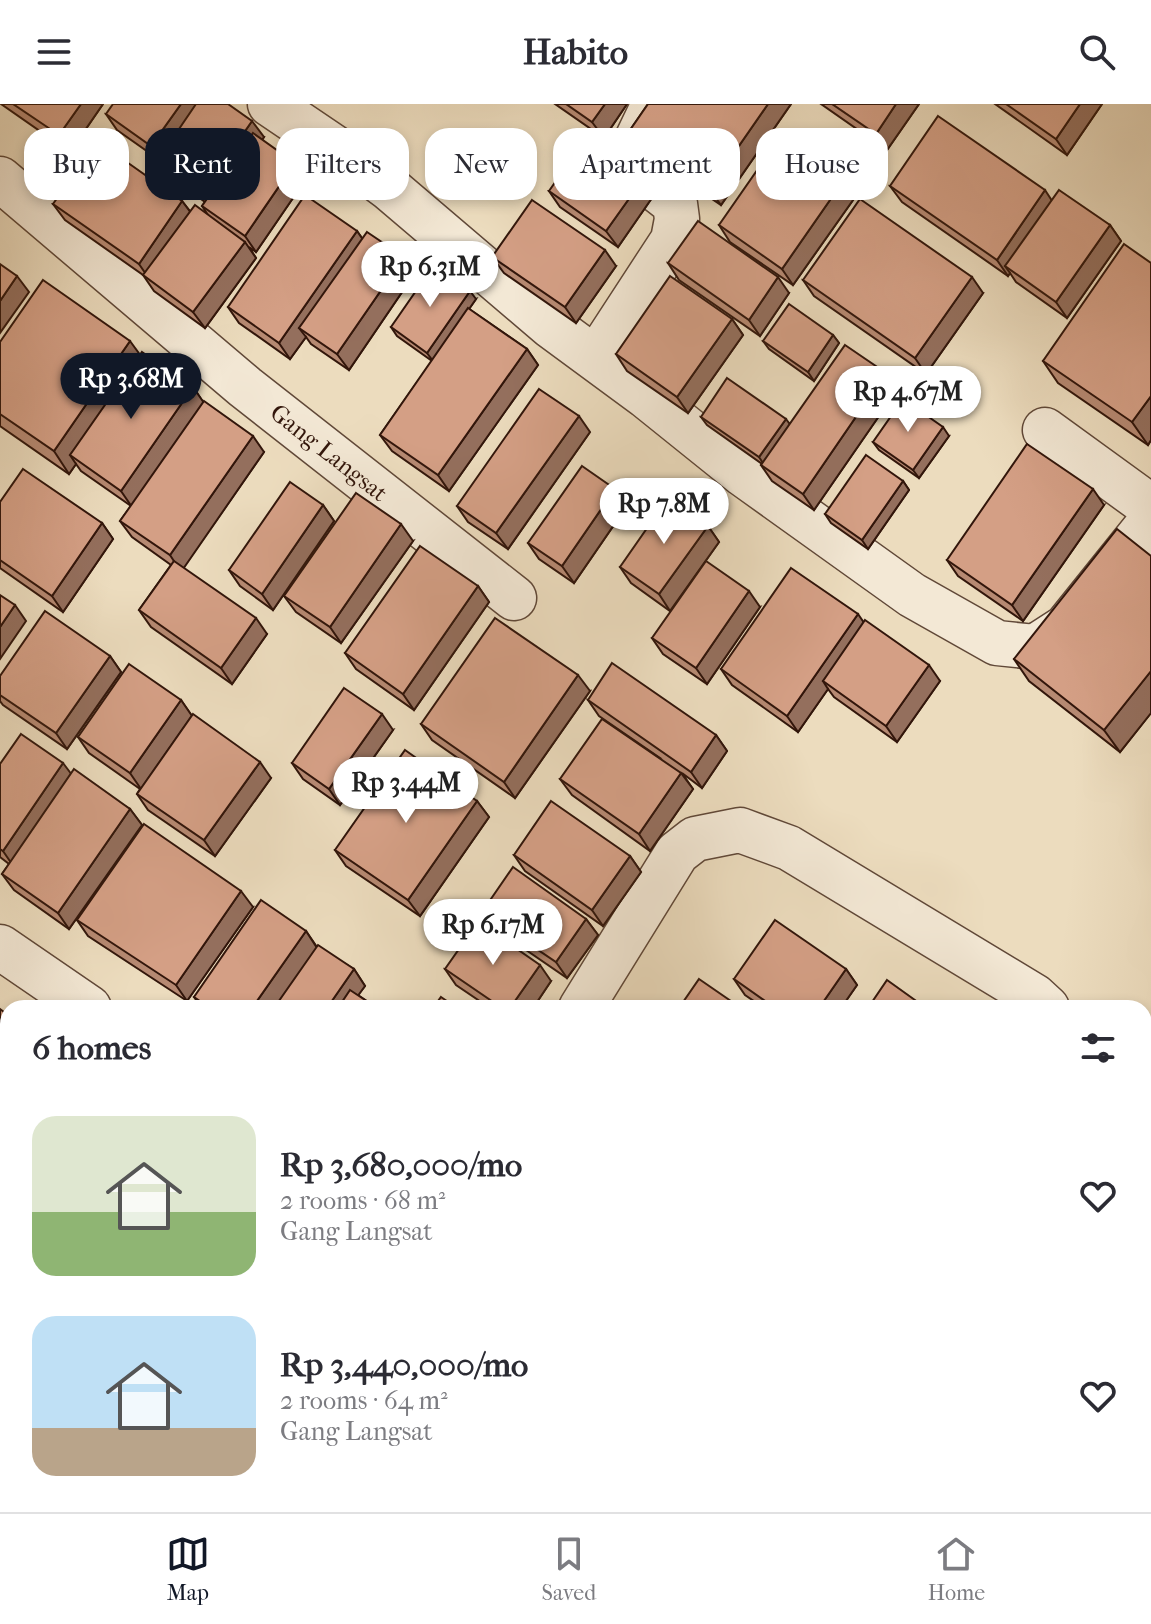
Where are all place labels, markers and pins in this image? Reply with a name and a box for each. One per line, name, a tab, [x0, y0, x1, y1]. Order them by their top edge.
pin: Rp 6.31M	[347, 241, 513, 309]
pin: Rp 3.68M	[48, 353, 214, 421]
pin: Rp 4.67M	[825, 366, 991, 434]
pin: Rp 7.8M	[590, 478, 738, 546]
pin: Rp 3.44M	[323, 757, 489, 825]
pin: Rp 6.17M	[410, 899, 576, 967]

